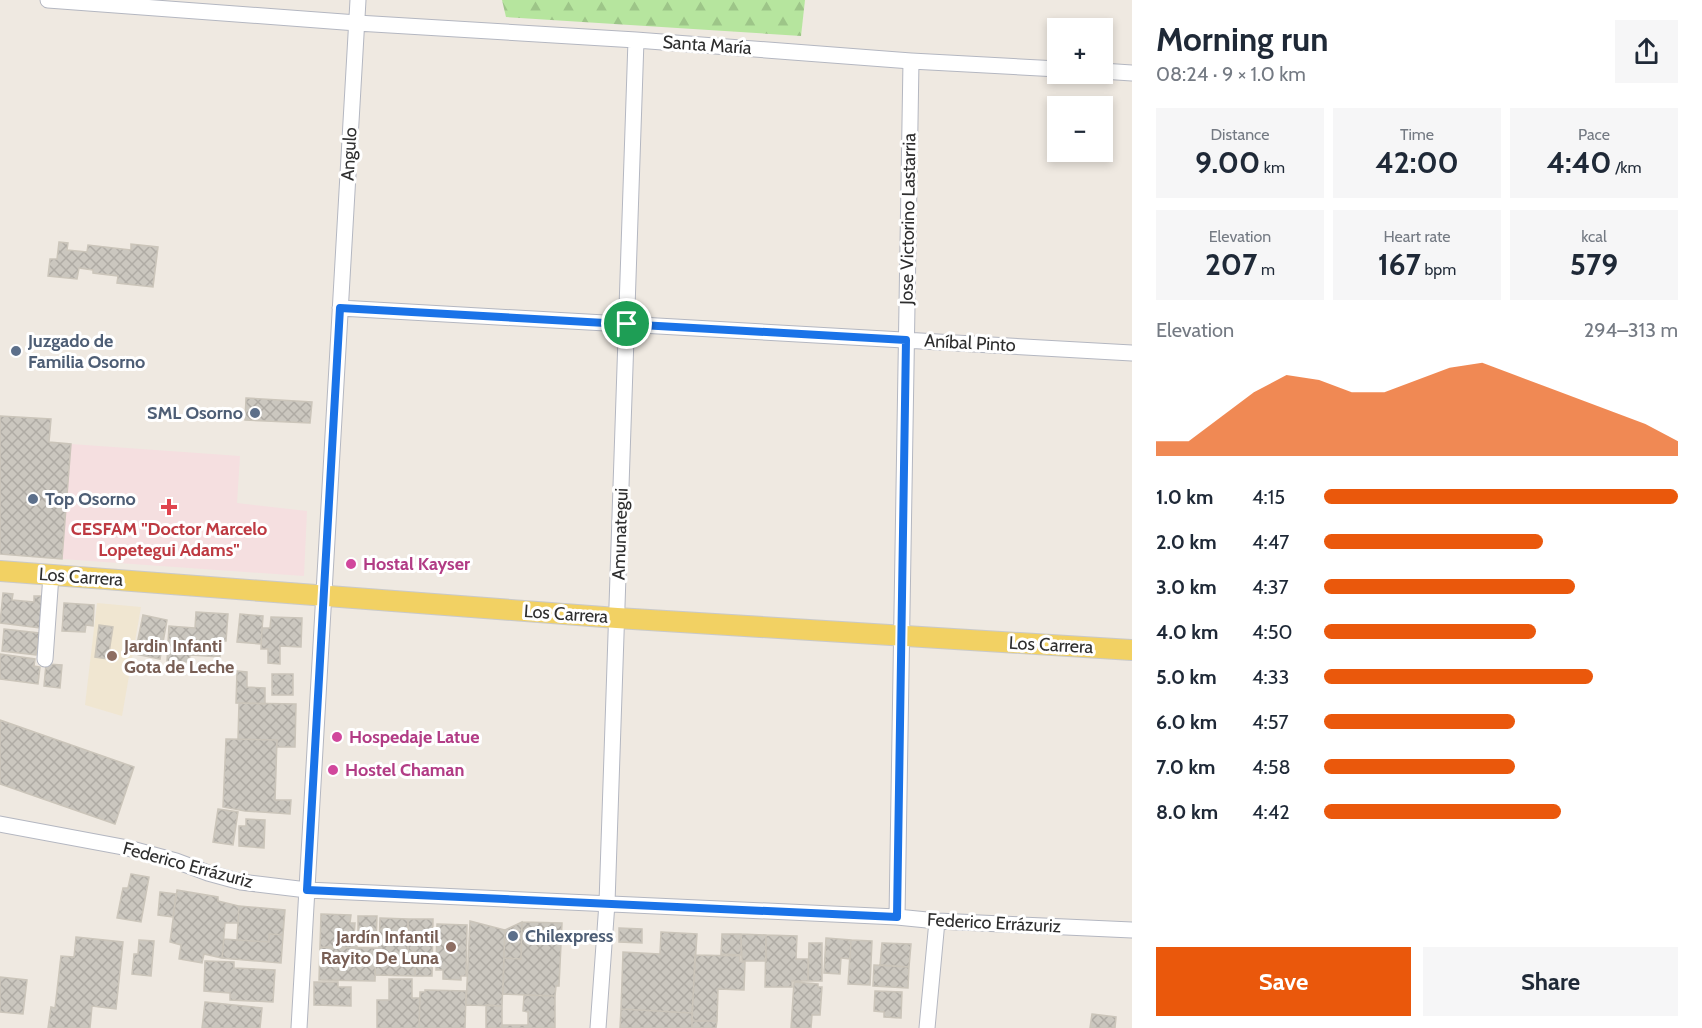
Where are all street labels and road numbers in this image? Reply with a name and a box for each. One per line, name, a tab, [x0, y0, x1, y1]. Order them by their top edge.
street label: Santa María	[662, 31, 753, 59]
street label: Angulo	[337, 127, 361, 181]
street label: Jose Victorino Lastarria	[895, 133, 921, 306]
street label: Aníbal Pinto	[924, 330, 1016, 356]
street label: Amunategui	[607, 488, 633, 580]
street label: Los Carrera	[38, 563, 124, 591]
street label: Los Carrera	[523, 600, 609, 628]
street label: Los Carrera	[1008, 632, 1094, 658]
street label: Federico Errázuriz	[120, 837, 256, 893]
street label: Federico Errázuriz	[926, 909, 1062, 938]

